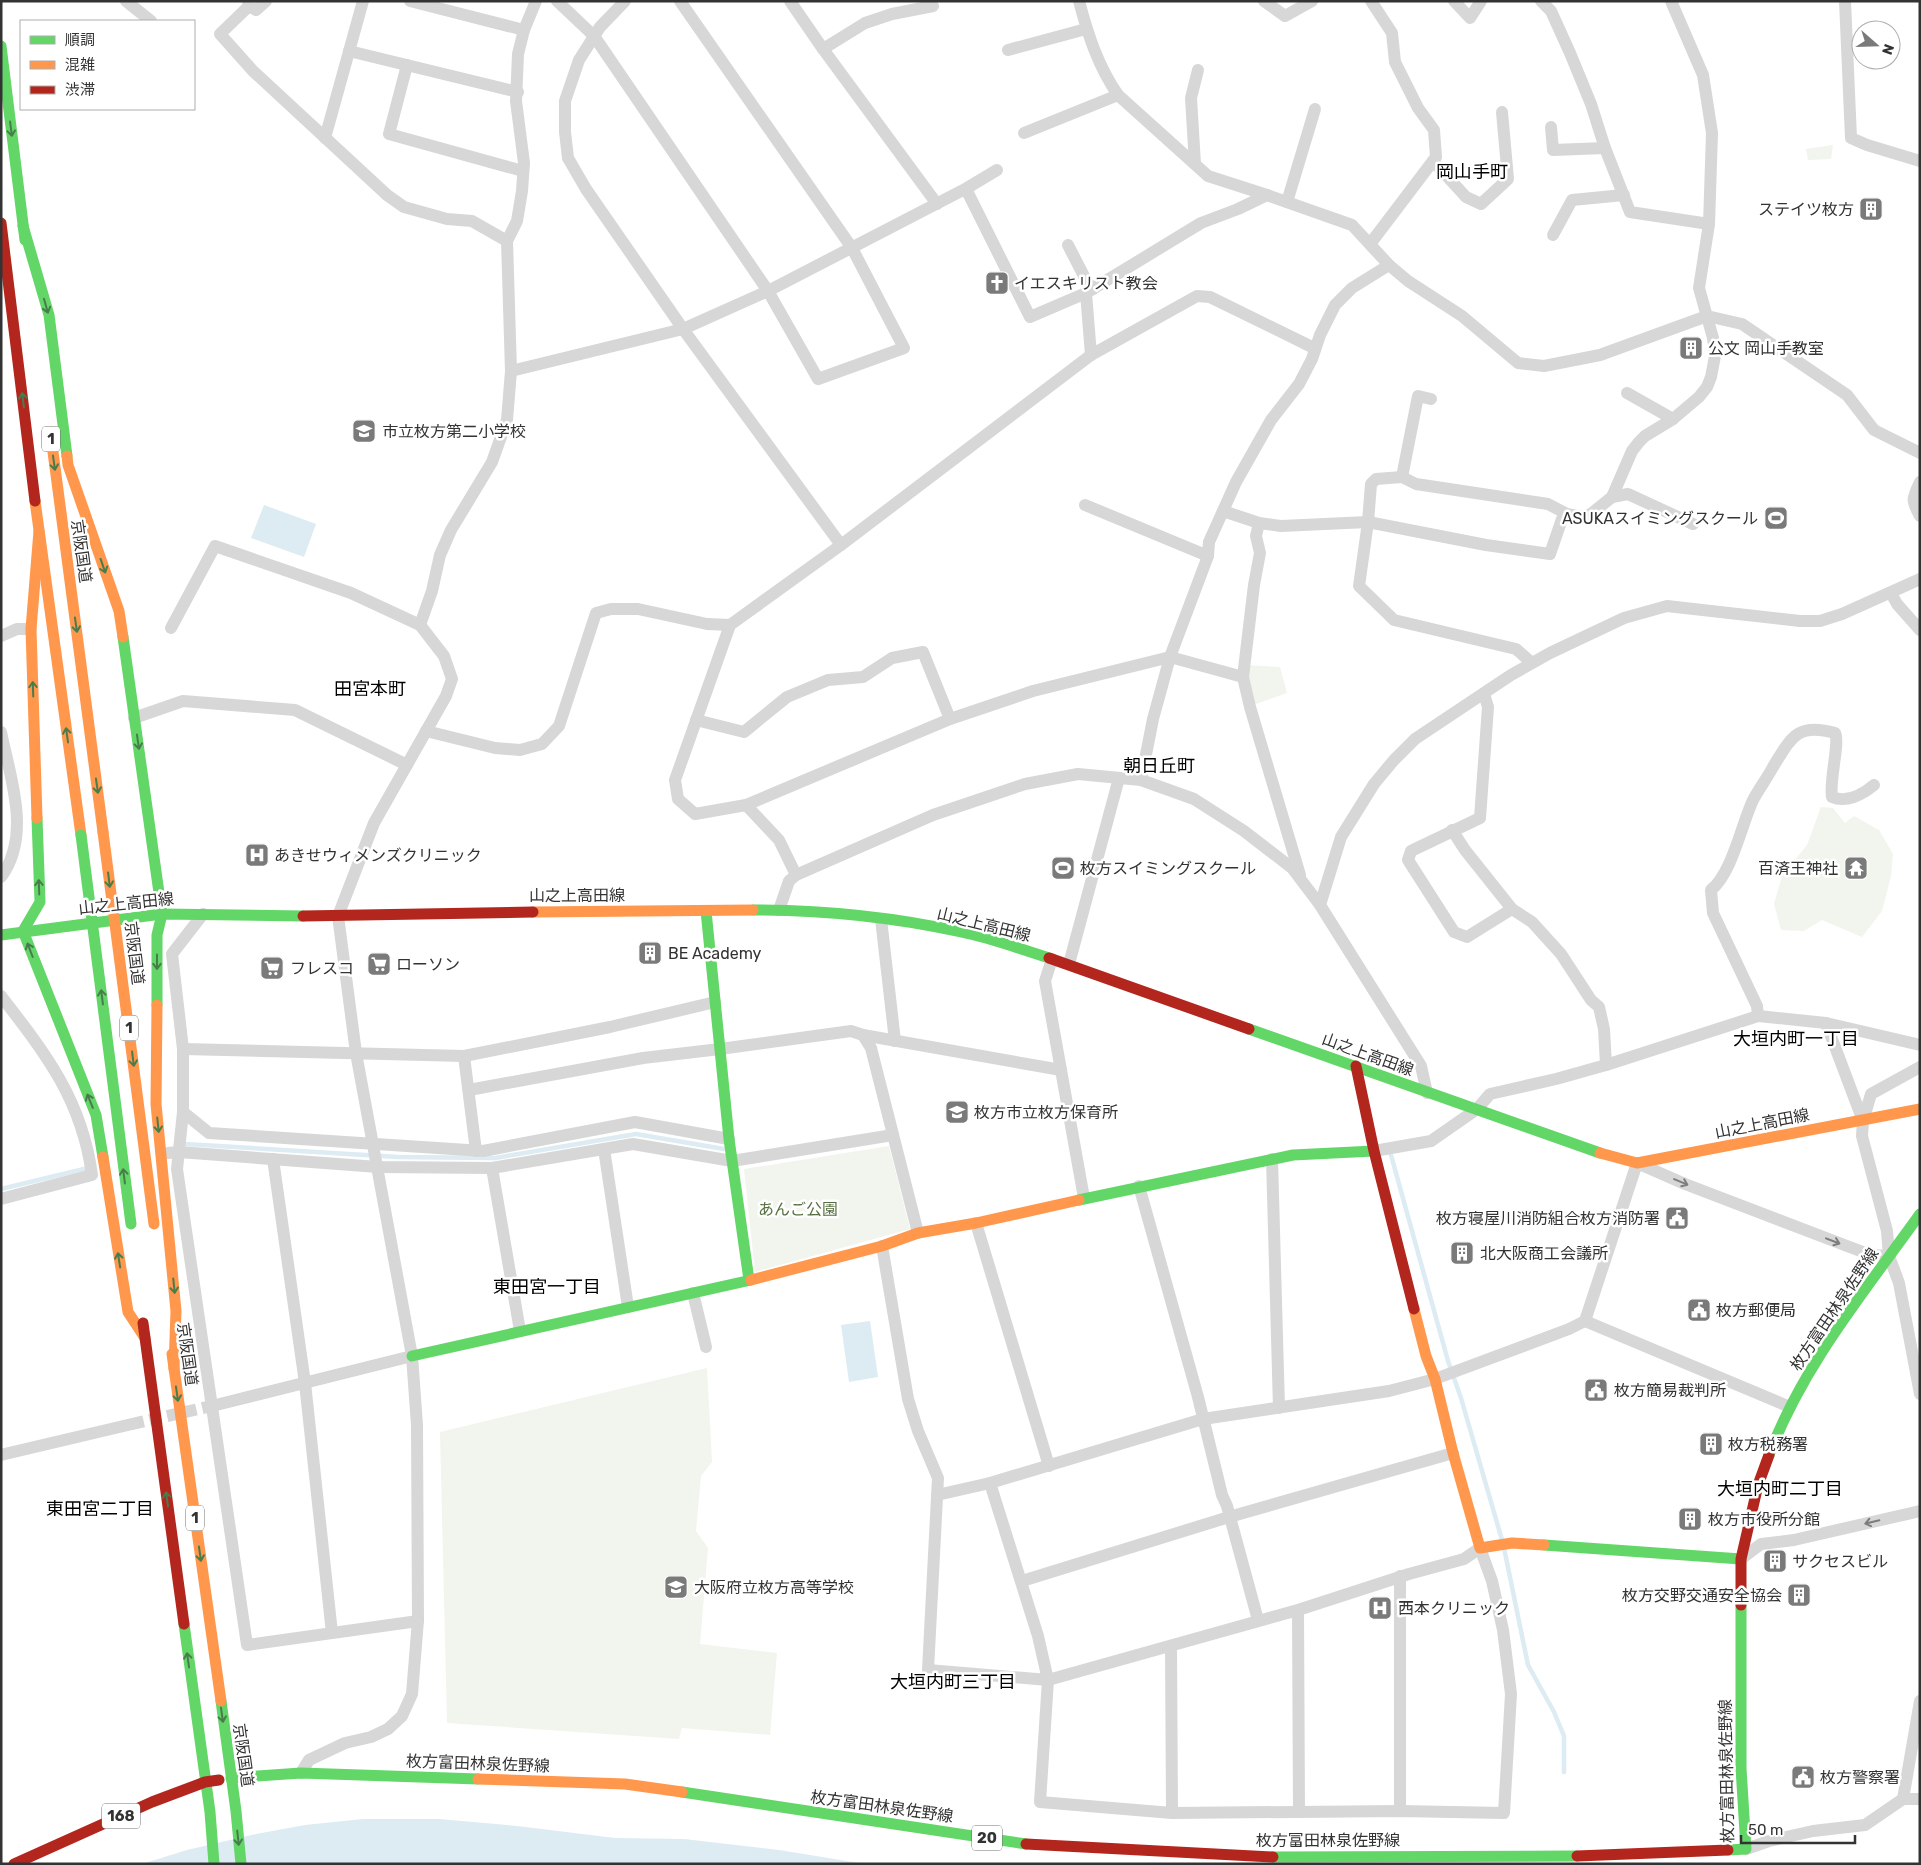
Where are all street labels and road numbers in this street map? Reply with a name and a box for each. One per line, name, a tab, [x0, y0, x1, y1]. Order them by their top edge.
road number: 1	[42, 426, 60, 452]
street label: 京阪国道	[68, 518, 95, 584]
street label: 山之上高田線	[529, 886, 625, 905]
street label: 山之上高田線	[77, 889, 175, 918]
street label: 山之上高田線	[935, 904, 1033, 945]
street label: 京阪国道	[121, 920, 148, 986]
road number: 1	[120, 1016, 138, 1040]
street label: 山之上高田線	[1319, 1029, 1416, 1080]
street label: 山之上高田線	[1713, 1105, 1811, 1142]
street label: 枚方富田林泉佐野線	[1786, 1244, 1883, 1374]
street label: 京阪国道	[174, 1321, 201, 1387]
road number: 1	[186, 1506, 204, 1530]
street label: 枚方富田林泉佐野線	[1716, 1699, 1737, 1843]
street label: 京阪国道	[230, 1722, 257, 1788]
street label: 枚方富田林泉佐野線	[406, 1751, 550, 1776]
street label: 枚方富田林泉佐野線	[809, 1787, 955, 1826]
road number: 168	[102, 1804, 140, 1828]
road number: 20	[972, 1826, 1002, 1850]
street label: 枚方富田林泉佐野線	[1256, 1831, 1400, 1850]

